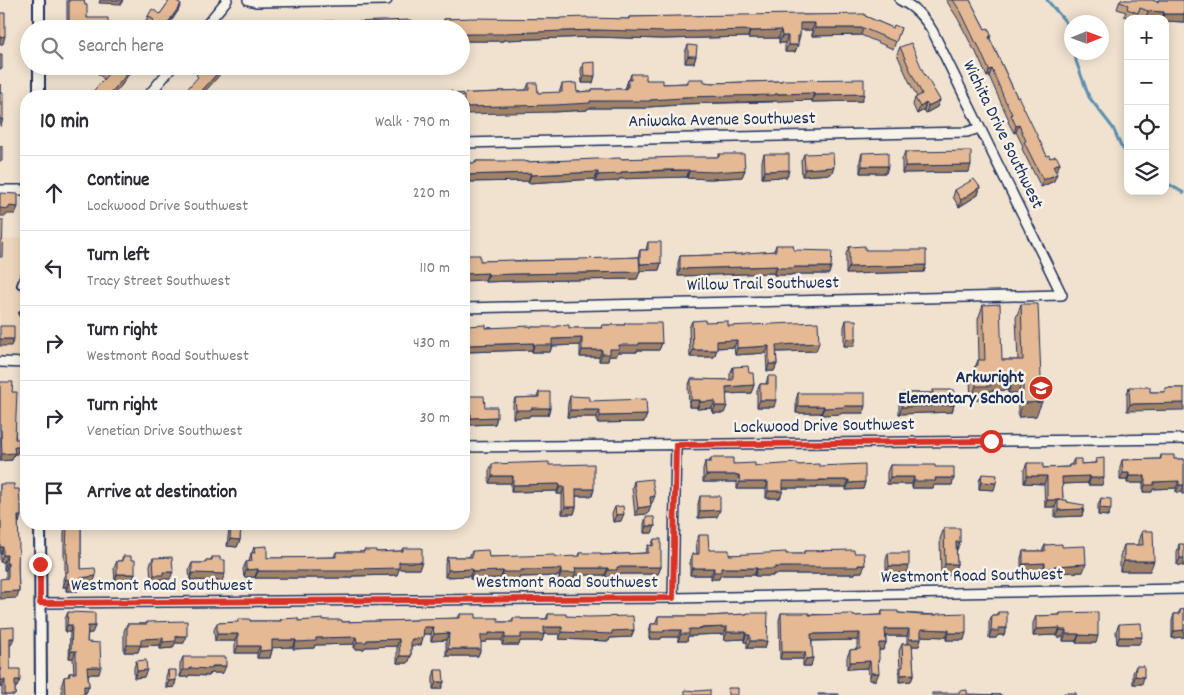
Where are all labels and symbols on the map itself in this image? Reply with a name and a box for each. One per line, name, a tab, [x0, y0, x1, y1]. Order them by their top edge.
north arrow	[1064, 15, 1109, 60]
street label: Wichita Drive Southwest	[955, 56, 1049, 214]
street label: Aniwaka Avenue Southwest	[628, 107, 816, 135]
street label: Willow Trail Southwest	[687, 271, 840, 299]
place label: Arkwright Elementary School	[898, 366, 1025, 412]
school or university icon: Arkwright Elementary School	[1028, 375, 1054, 401]
street label: Lockwood Drive Southwest	[733, 413, 915, 441]
route start	[980, 430, 1003, 453]
route end	[29, 553, 52, 576]
street label: Westmont Road Southwest	[881, 563, 1064, 591]
street label: Westmont Road Southwest	[476, 571, 658, 596]
street label: Westmont Road Southwest	[71, 574, 253, 599]

